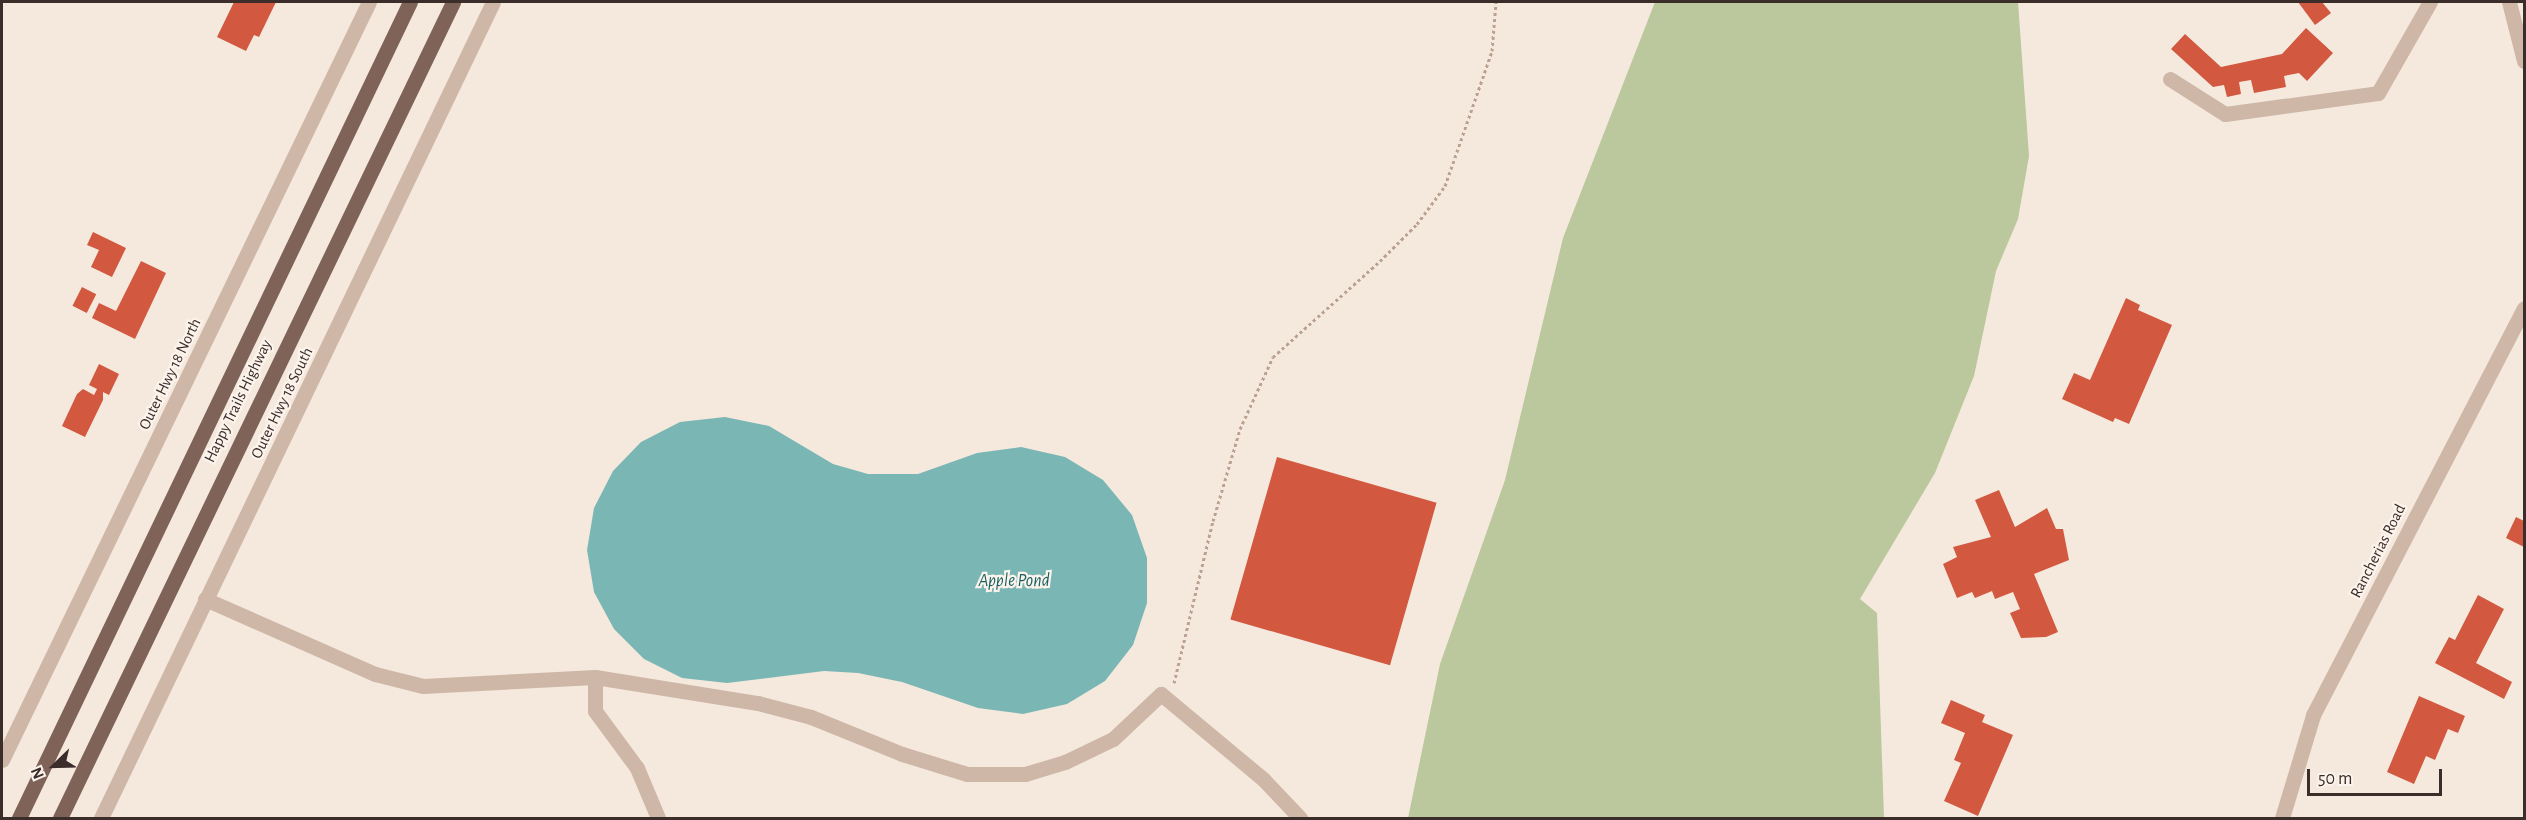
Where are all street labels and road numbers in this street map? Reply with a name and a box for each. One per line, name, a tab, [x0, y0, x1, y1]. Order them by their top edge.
street label: Outer Hwy 18 North	[135, 315, 205, 433]
street label: Happy Trails Highway	[200, 336, 276, 466]
street label: Outer Hwy 18 South	[247, 344, 317, 462]
street label: Rancherias Road	[2346, 501, 2410, 601]

